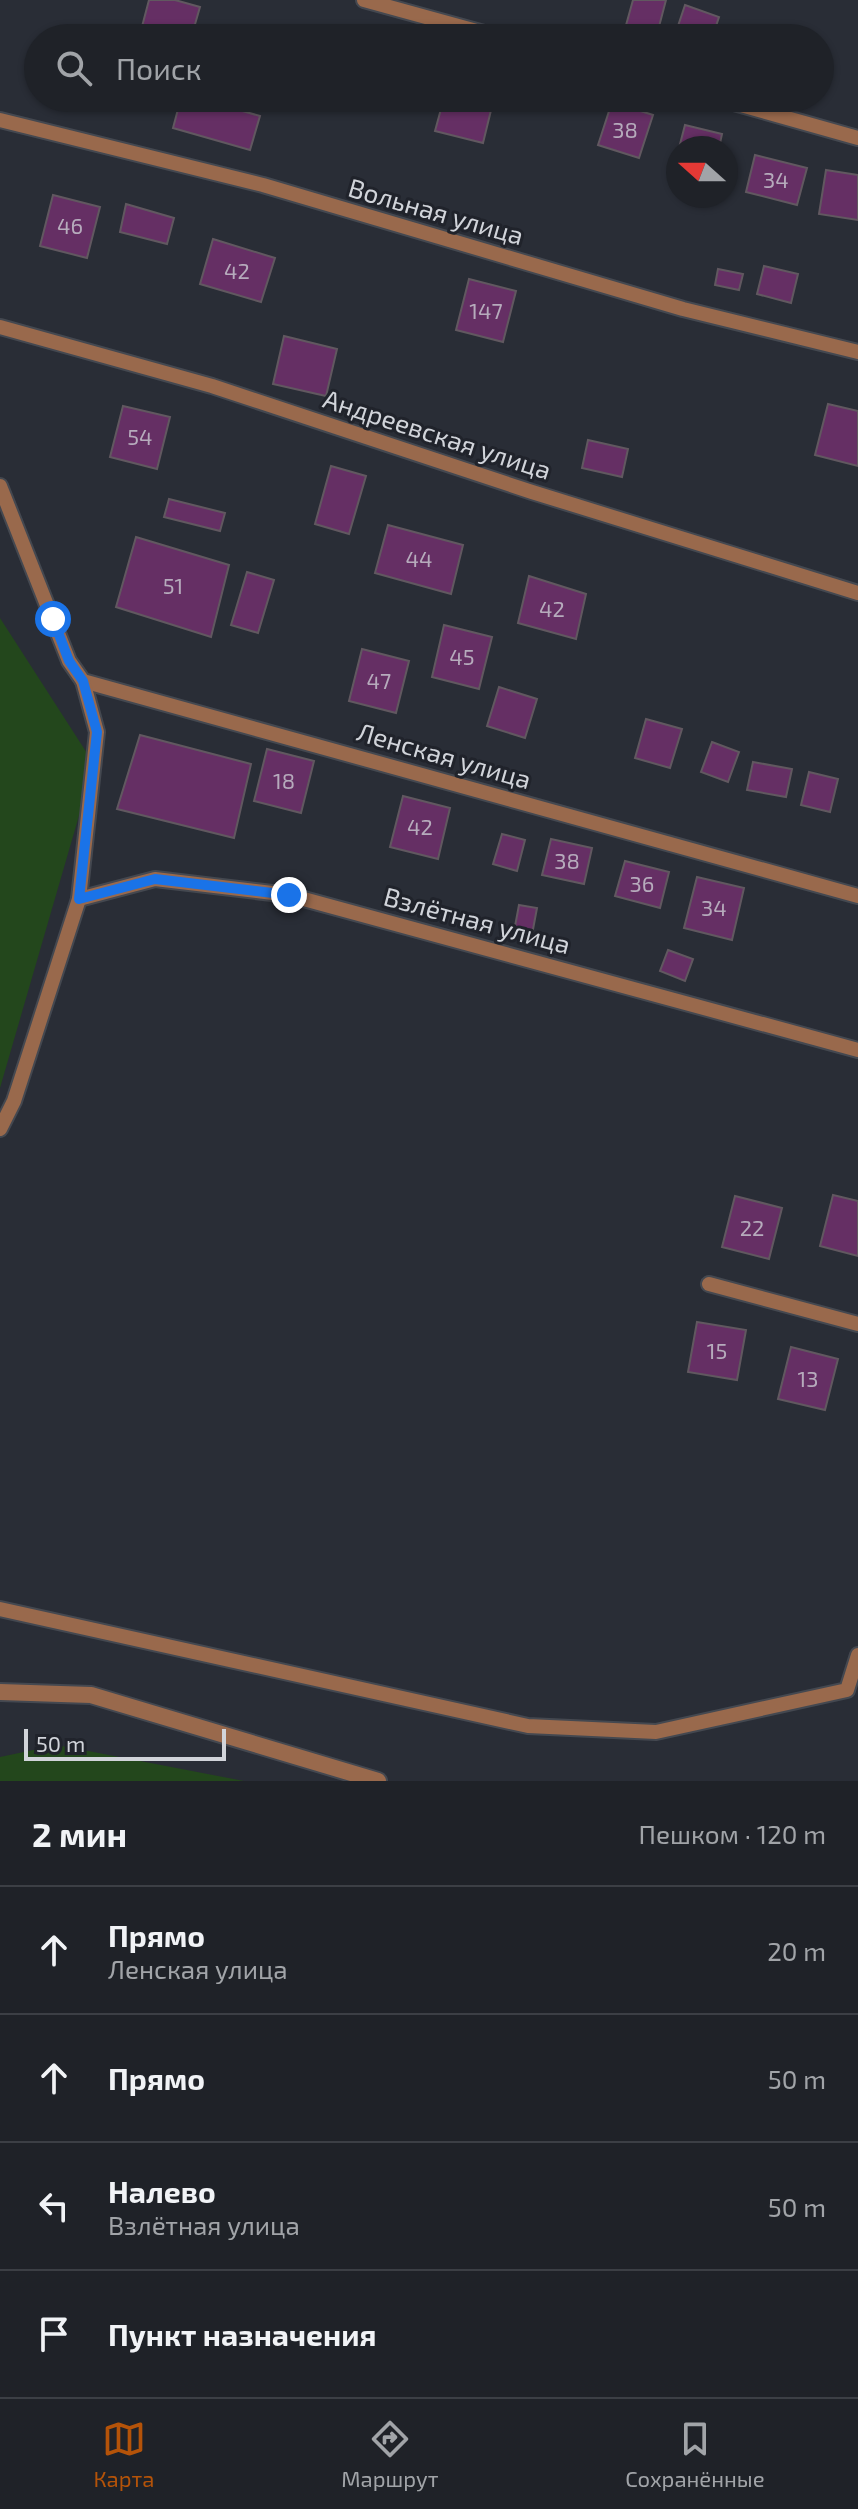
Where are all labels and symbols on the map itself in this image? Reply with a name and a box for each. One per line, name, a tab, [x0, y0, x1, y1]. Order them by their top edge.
house number: 38	[612, 116, 638, 142]
north arrow	[666, 136, 738, 208]
house number: 34	[763, 166, 789, 192]
street label: Вольная улица	[345, 171, 528, 251]
house number: 46	[57, 212, 83, 238]
house number: 42	[224, 257, 250, 283]
house number: 147	[469, 297, 503, 323]
street label: Андреевская улица	[319, 382, 555, 486]
house number: 54	[127, 423, 153, 449]
house number: 44	[405, 545, 433, 571]
house number: 51	[163, 572, 183, 598]
house number: 42	[539, 595, 565, 621]
route start	[35, 601, 71, 637]
house number: 45	[449, 643, 475, 669]
house number: 47	[367, 667, 391, 693]
street label: Ленская улица	[353, 715, 535, 795]
house number: 18	[273, 767, 295, 793]
house number: 42	[407, 813, 433, 839]
house number: 38	[554, 847, 580, 873]
house number: 36	[630, 870, 654, 896]
route end	[271, 877, 307, 913]
street label: Взлётная улица	[380, 880, 574, 960]
house number: 34	[701, 894, 727, 920]
house number: 22	[740, 1214, 764, 1240]
house number: 15	[707, 1337, 727, 1363]
house number: 13	[798, 1365, 819, 1391]
scale bar	[24, 1725, 226, 1761]

